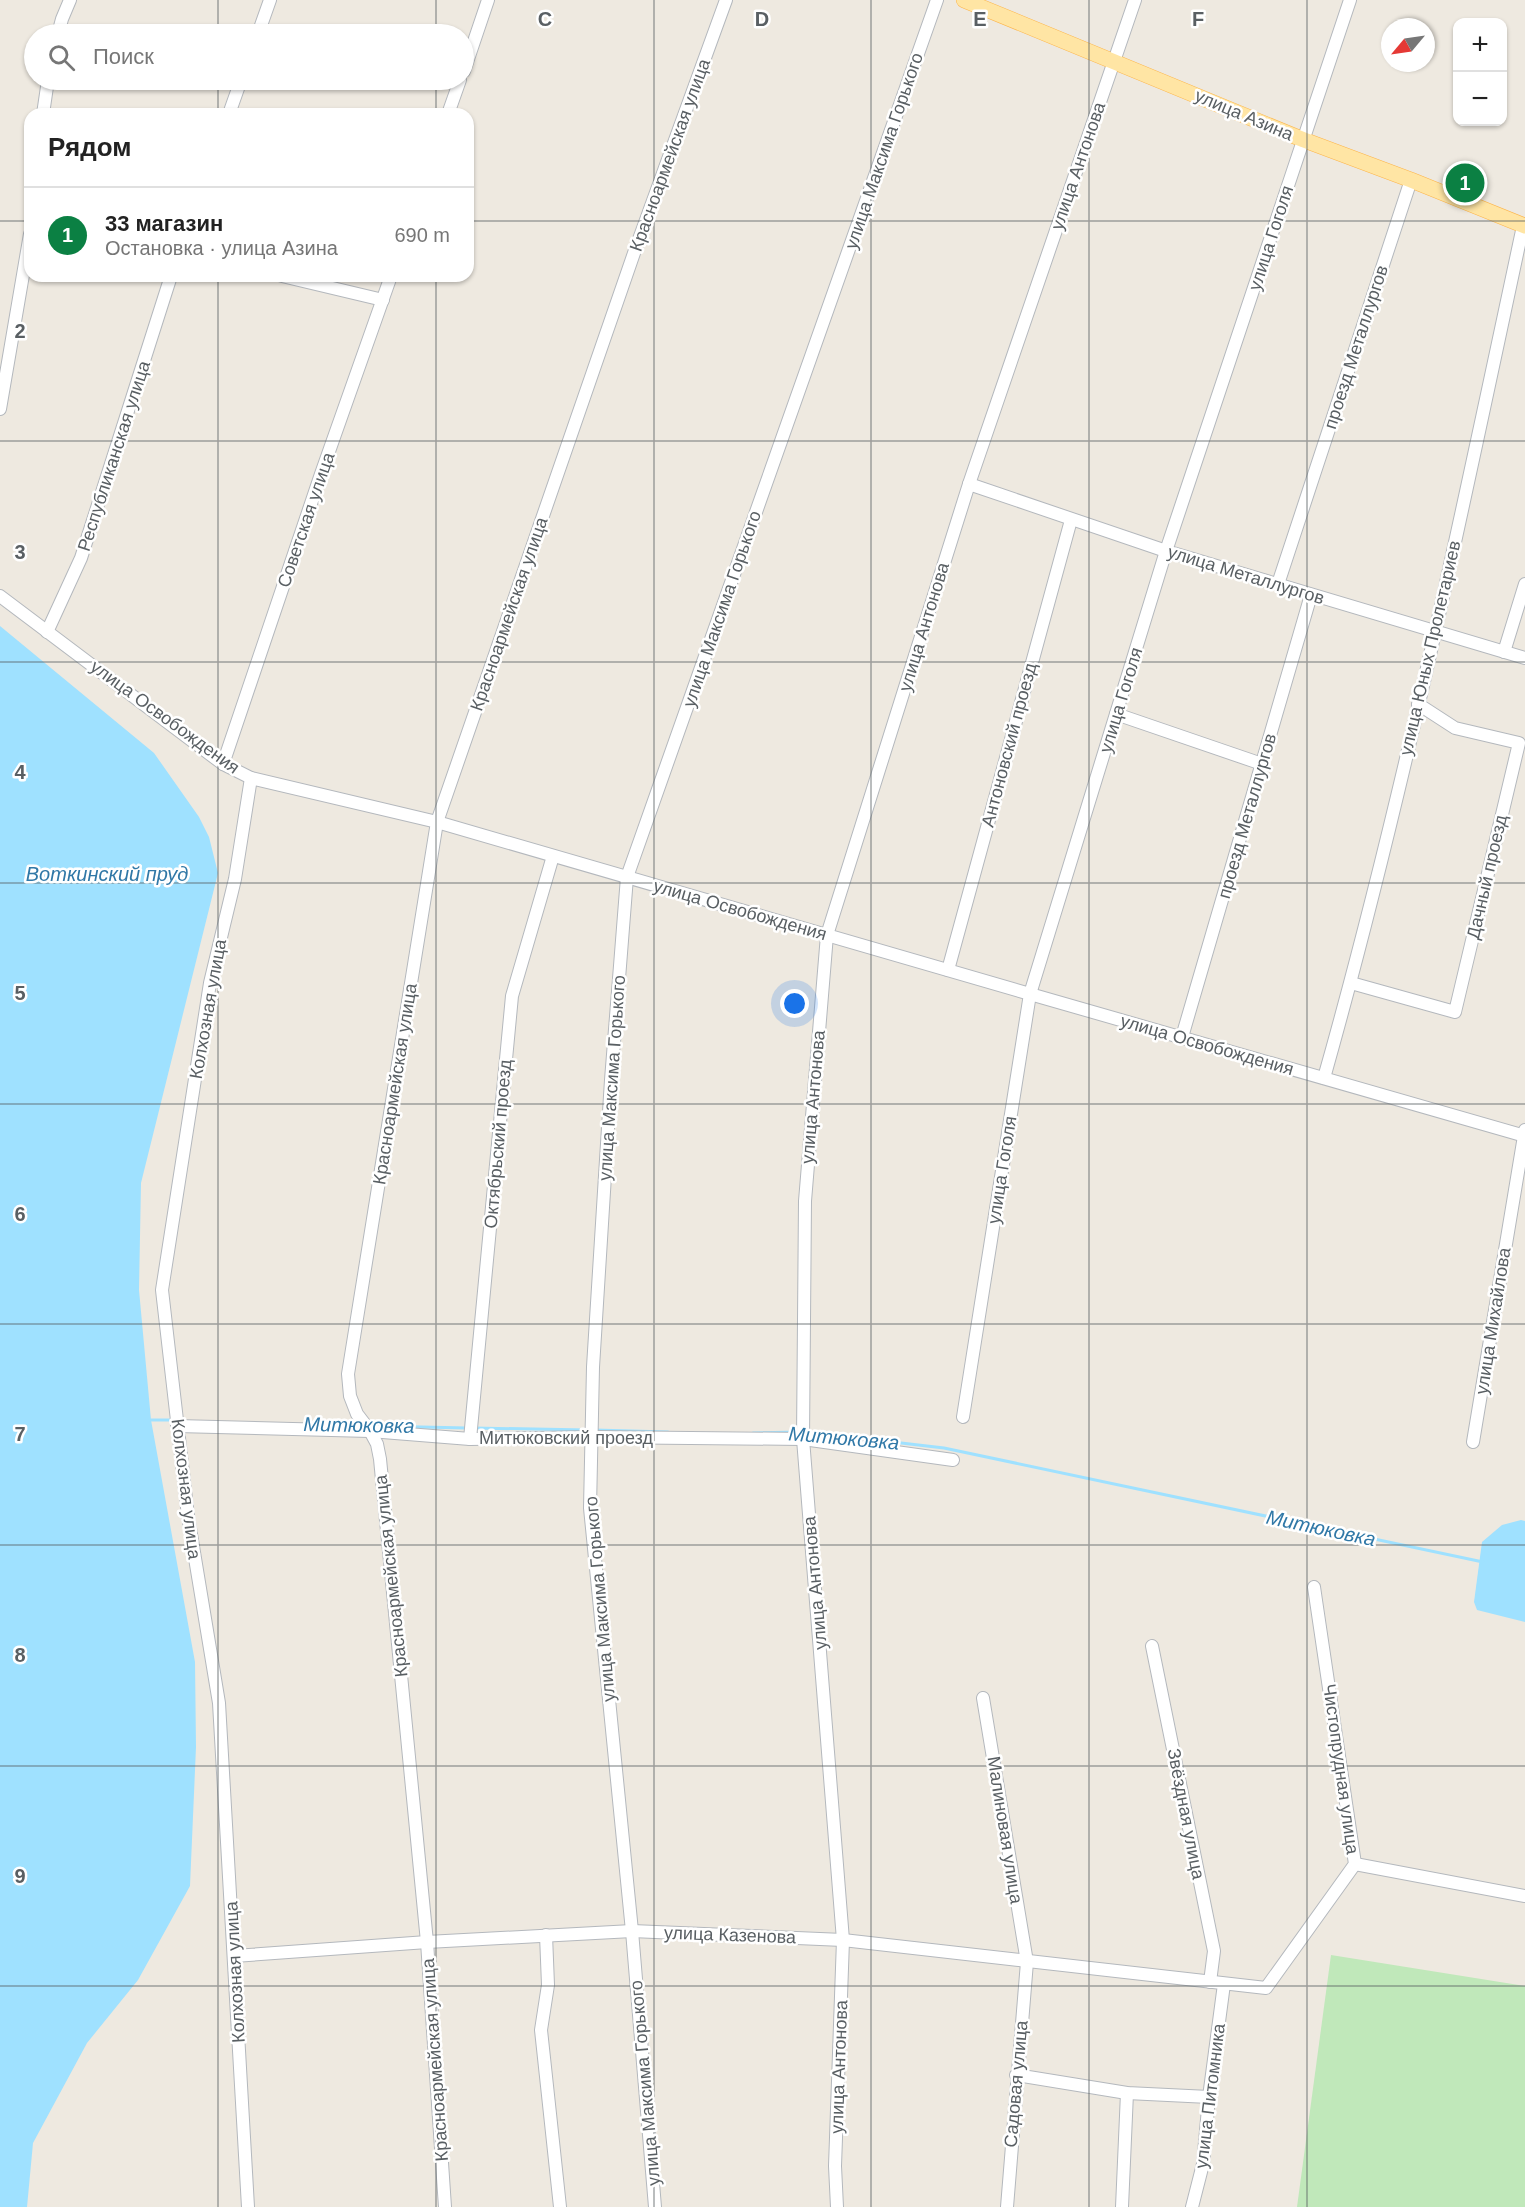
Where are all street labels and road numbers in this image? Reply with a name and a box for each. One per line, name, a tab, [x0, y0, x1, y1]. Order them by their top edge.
street label: улица Максима Горького	[841, 50, 927, 252]
street label: Красноармейская улица	[626, 55, 715, 254]
street label: улица Азина	[1192, 85, 1297, 145]
street label: улица Антонова	[1047, 99, 1110, 233]
street label: улица Гоголя	[1245, 183, 1297, 293]
street label: проезд Металлургов	[1320, 263, 1392, 431]
street label: Республиканская улица	[74, 357, 155, 554]
street label: Советская улица	[274, 449, 339, 590]
street label: улица Максима Горького	[679, 508, 765, 710]
street label: Красноармейская улица	[466, 514, 552, 713]
street label: улица Юных Пролетариев	[1396, 539, 1464, 757]
street label: улица Металлургов	[1165, 542, 1327, 608]
street label: улица Антонова	[895, 559, 953, 694]
street label: улица Гоголя	[1095, 645, 1147, 755]
street label: улица Освобождения	[87, 656, 243, 778]
street label: Антоновский проезд	[977, 660, 1041, 829]
street label: проезд Металлургов	[1214, 731, 1280, 901]
street label: Дачный проезд	[1463, 812, 1511, 941]
street label: улица Освобождения	[651, 876, 829, 944]
street label: Колхозная улица	[186, 937, 230, 1080]
street label: улица Максима Горького	[595, 974, 629, 1182]
street label: Красноармейская улица	[369, 981, 421, 1186]
street label: улица Освобождения	[1118, 1011, 1296, 1079]
street label: улица Антонова	[797, 1028, 829, 1165]
street label: Октябрьский проезд	[481, 1058, 515, 1229]
street label: улица Гоголя	[984, 1115, 1020, 1225]
street label: улица Михайлова	[1472, 1245, 1515, 1396]
street label: Колхозная улица	[167, 1417, 205, 1561]
street label: Митюковский проезд	[479, 1428, 653, 1448]
street label: Красноармейская улица	[370, 1473, 412, 1678]
street label: улица Максима Горького	[581, 1495, 619, 1703]
street label: улица Антонова	[799, 1514, 831, 1651]
street label: Чистопрудная улица	[1319, 1683, 1363, 1856]
street label: Звёздная улица	[1163, 1747, 1209, 1882]
street label: Малиновая улица	[983, 1755, 1027, 1906]
street label: Колхозная улица	[221, 1900, 249, 2043]
street label: улица Казенова	[664, 1923, 797, 1947]
street label: Красноармейская улица	[418, 1957, 452, 2162]
street label: улица Максима Горького	[626, 1979, 664, 2187]
street label: улица Антонова	[827, 1999, 851, 2134]
street label: Садовая улица	[1000, 2019, 1032, 2148]
street label: улица Питомника	[1191, 2021, 1229, 2170]

